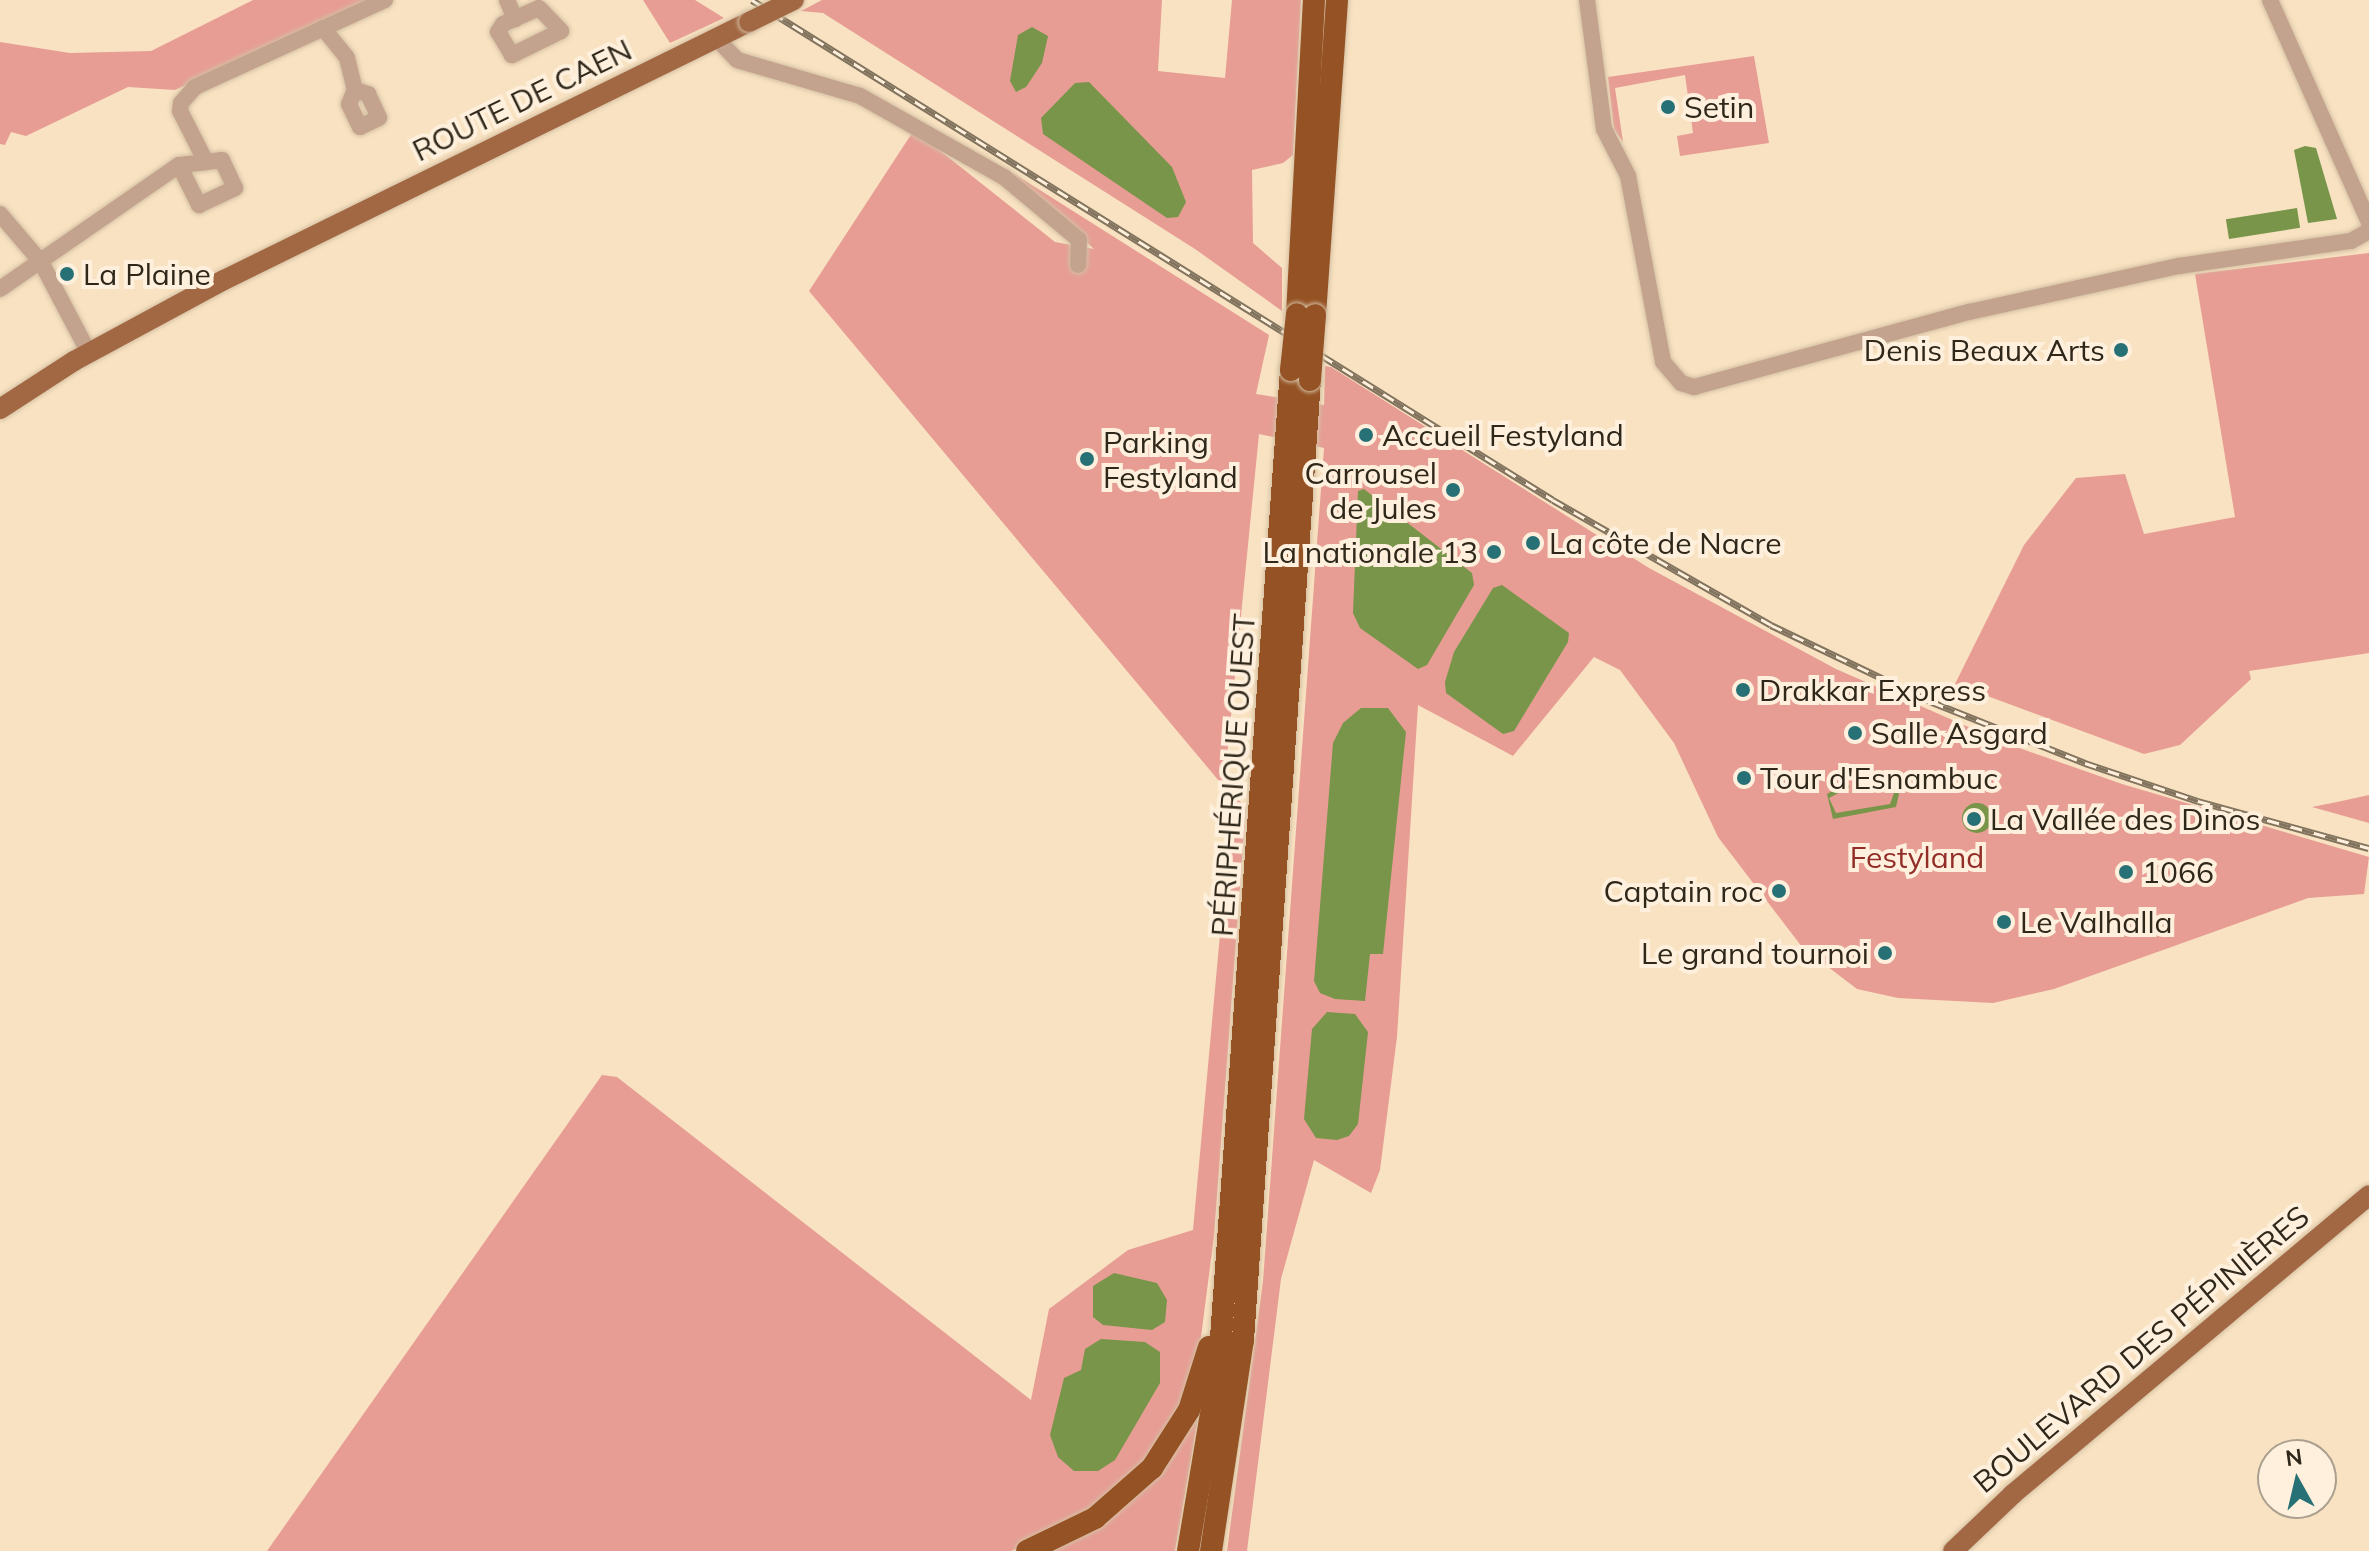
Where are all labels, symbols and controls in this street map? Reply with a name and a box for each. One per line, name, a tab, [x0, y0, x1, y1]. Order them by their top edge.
street label: ROUTE DE CAEN	[407, 31, 637, 169]
place label: Setin	[1684, 89, 1754, 125]
marker: Setin	[1659, 98, 1677, 116]
place label: La Plaine	[83, 256, 211, 292]
marker: La Plaine	[58, 265, 76, 283]
place label: Denis Beaux Arts	[1864, 332, 2105, 368]
marker: Denis Beaux Arts	[2112, 341, 2130, 359]
place label: Accueil Festyland	[1382, 417, 1624, 453]
place label: Parking Festyland	[1103, 424, 1238, 494]
marker: Accueil Festyland	[1357, 426, 1375, 444]
marker: Parking Festyland	[1078, 450, 1096, 468]
place label: Carrousel de Jules	[1305, 455, 1437, 526]
marker: Carrousel de Jules	[1444, 481, 1462, 499]
place label: La côte de Nacre	[1549, 525, 1782, 561]
place label: La nationale 13	[1263, 534, 1478, 570]
marker: La côte de Nacre	[1524, 534, 1542, 552]
marker: La nationale 13	[1485, 543, 1503, 561]
street label: PÉRIPHÉRIQUE OUEST	[1204, 612, 1262, 938]
place label: Drakkar Express	[1759, 672, 1986, 708]
marker: Drakkar Express	[1734, 681, 1752, 699]
place label: Salle Asgard	[1871, 715, 2048, 751]
marker: Salle Asgard	[1846, 724, 1864, 742]
place label: Tour d'Esnambuc	[1760, 760, 1998, 796]
marker: Tour d'Esnambuc	[1735, 769, 1753, 787]
place label: La Vallée des Dinos	[1990, 801, 2260, 837]
marker: La Vallée des Dinos	[1965, 810, 1983, 828]
park label: Festyland	[1850, 839, 1984, 875]
place label: 1066	[2142, 854, 2214, 890]
marker: 1066	[2117, 863, 2135, 881]
place label: Captain roc	[1603, 873, 1763, 909]
marker: Captain roc	[1770, 882, 1788, 900]
place label: Le Valhalla	[2020, 904, 2173, 940]
marker: Le Valhalla	[1995, 913, 2013, 931]
place label: Le grand tournoi	[1641, 935, 1869, 971]
marker: Le grand tournoi	[1876, 944, 1894, 962]
street label: BOULEVARD DES PÉPINIÈRES	[1966, 1198, 2316, 1500]
north arrow	[2257, 1439, 2337, 1519]

